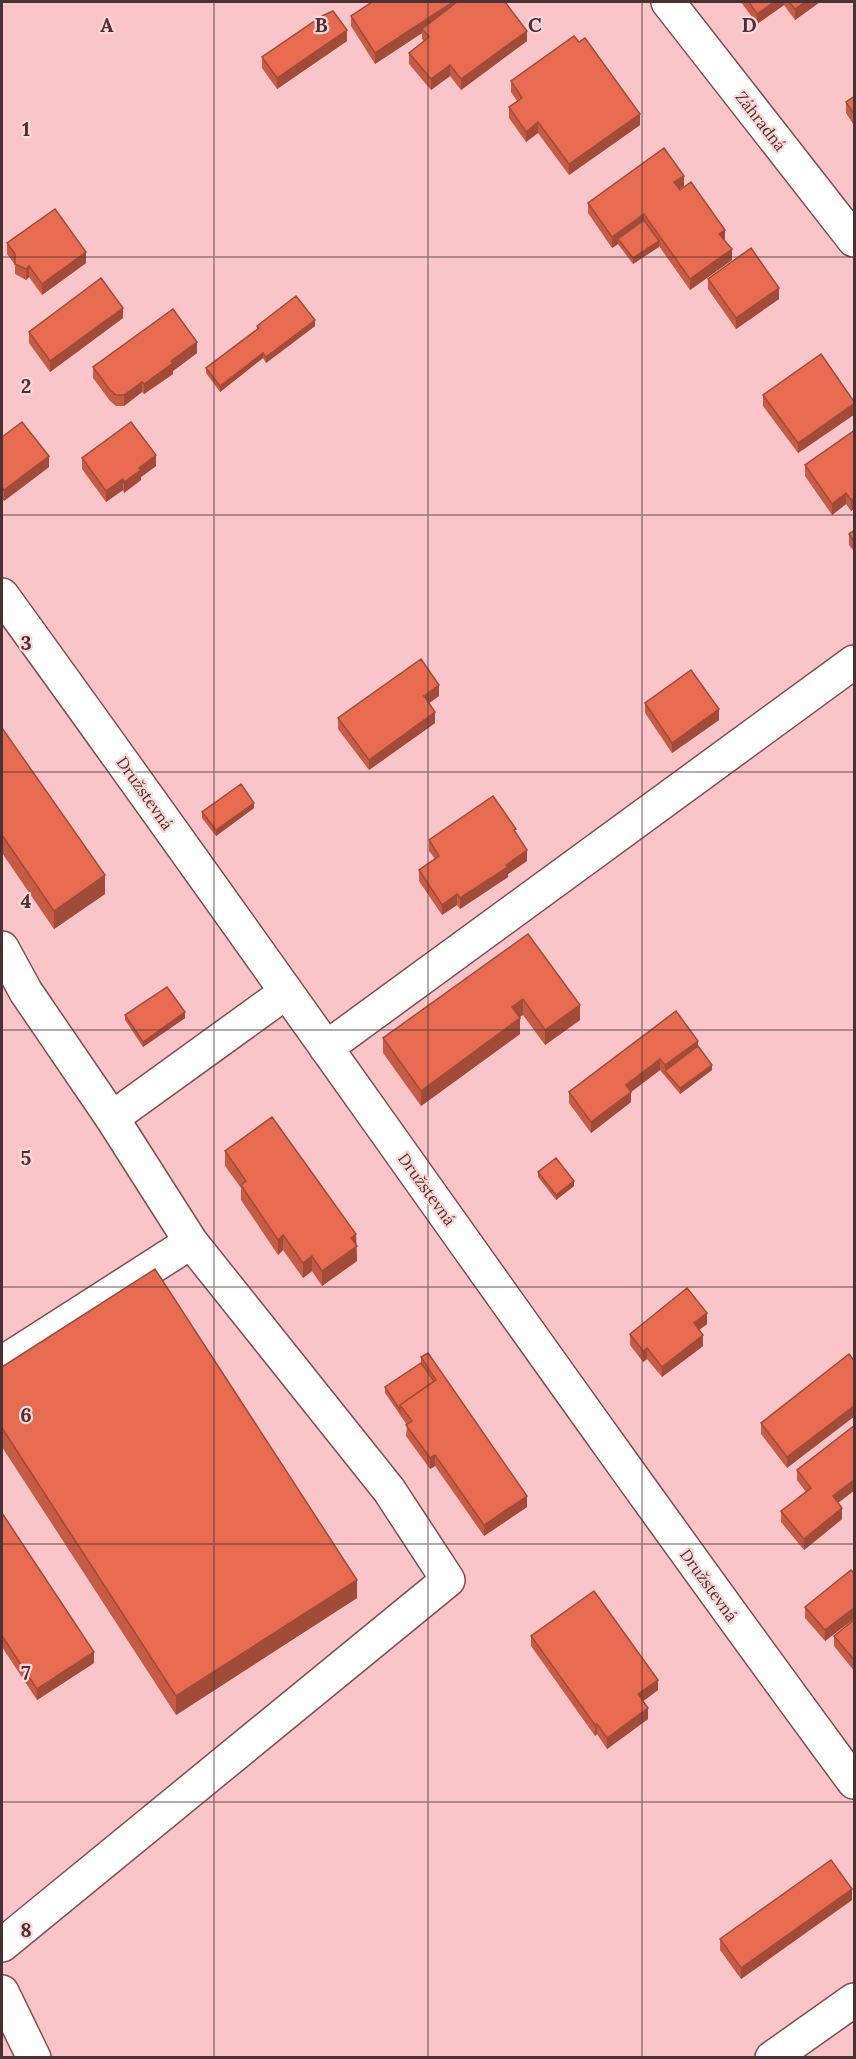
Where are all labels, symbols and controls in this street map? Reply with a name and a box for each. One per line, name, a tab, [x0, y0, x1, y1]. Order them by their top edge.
text: A	[100, 12, 114, 37]
text: B	[314, 12, 328, 37]
text: C	[528, 12, 542, 37]
text: D	[741, 12, 757, 37]
street label: Záhradná	[732, 87, 790, 155]
text: 1	[22, 116, 30, 141]
text: 2	[21, 373, 31, 398]
text: 3	[20, 630, 32, 655]
street label: Družstevná	[112, 753, 178, 833]
text: 4	[21, 888, 32, 913]
text: 5	[21, 1145, 32, 1170]
street label: Družstevná	[394, 1149, 460, 1229]
text: 6	[20, 1402, 32, 1427]
street label: Družstevná	[676, 1545, 742, 1625]
text: 7	[21, 1660, 31, 1685]
text: 8	[20, 1917, 32, 1942]

